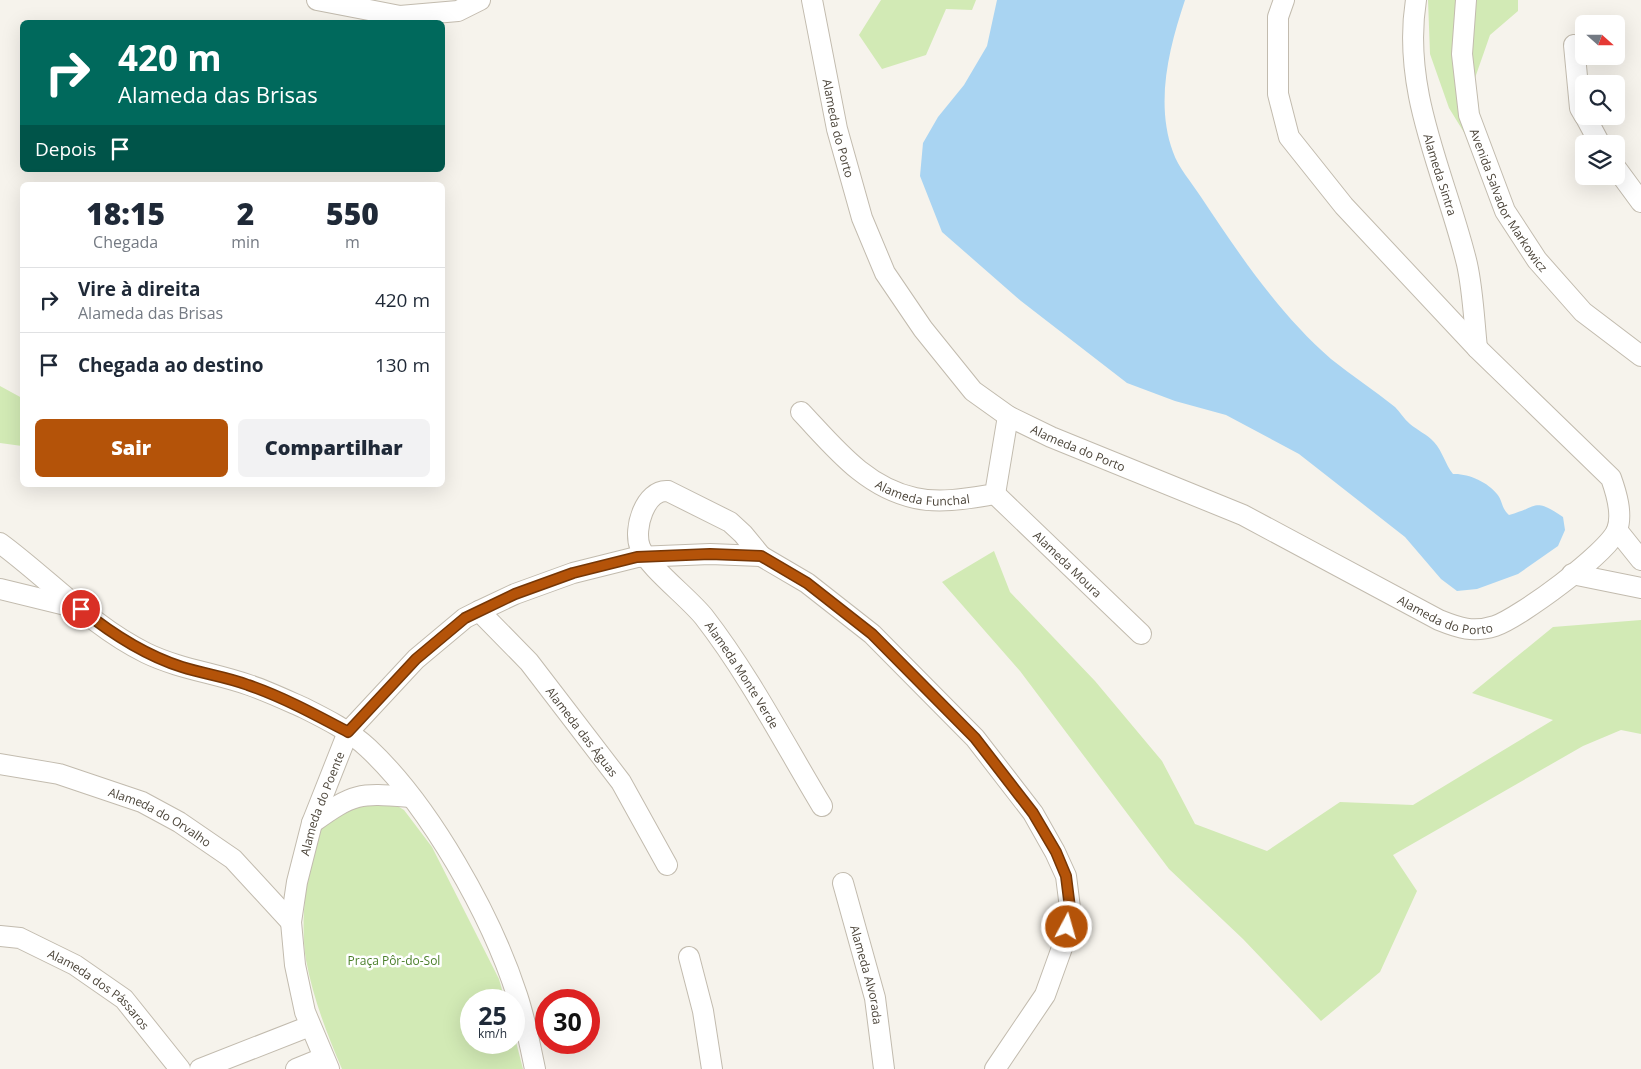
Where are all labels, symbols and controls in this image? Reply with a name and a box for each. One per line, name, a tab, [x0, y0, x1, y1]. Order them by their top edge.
north arrow	[1575, 15, 1625, 65]
map controls	[1575, 15, 1625, 185]
text: 420 m	[118, 34, 222, 81]
icon: right	[35, 40, 100, 105]
button: search	[1575, 75, 1625, 125]
street label: Alameda do Porto	[819, 77, 859, 179]
text: Alameda das Brisas	[118, 79, 318, 109]
street label: Avenida Salvador Markowicz	[1466, 126, 1552, 276]
street label: Alameda Sintra	[1420, 132, 1461, 218]
icon: arrive	[106, 135, 134, 163]
button: layers	[1575, 135, 1625, 185]
text: Depois	[35, 136, 96, 162]
text: 18:15	[86, 193, 165, 234]
text: 2	[237, 193, 254, 234]
text: 550	[326, 193, 379, 234]
text: Chegada	[93, 231, 158, 253]
text: min	[231, 231, 260, 253]
text: m	[345, 231, 360, 253]
text: Vire à direita	[78, 276, 201, 302]
icon: right	[35, 286, 63, 314]
text: 420 m	[375, 287, 430, 313]
text: Alameda das Brisas	[78, 302, 223, 324]
icon: arrive	[35, 351, 63, 379]
text: Chegada ao destino	[78, 352, 264, 378]
text: 130 m	[375, 352, 430, 378]
button: Sair	[35, 419, 228, 477]
button: Compartilhar	[238, 419, 430, 477]
street label: Alameda do Porto	[1028, 420, 1128, 475]
street label: Alameda Funchal	[873, 475, 971, 509]
street label: Alameda Moura	[1030, 527, 1106, 601]
pin	[60, 588, 102, 630]
street label: Alameda do Porto	[1395, 591, 1494, 638]
icon: arrive	[67, 595, 95, 623]
street label: Alameda Monte Verde	[701, 617, 783, 732]
street label: Alameda das Águas	[542, 683, 622, 780]
street label: Alameda do Poente	[296, 749, 348, 857]
street label: Alameda do Orvalho	[106, 783, 215, 850]
position arrow	[1040, 900, 1092, 952]
street label: Alameda Alvorada	[847, 923, 887, 1025]
street label: Alameda dos Pássaros	[45, 945, 154, 1033]
park label: Praça Pôr-do-Sol	[348, 952, 440, 969]
speed limit sign: 30	[535, 989, 600, 1054]
text: 25	[478, 998, 507, 1032]
text: km/h	[478, 1025, 507, 1042]

